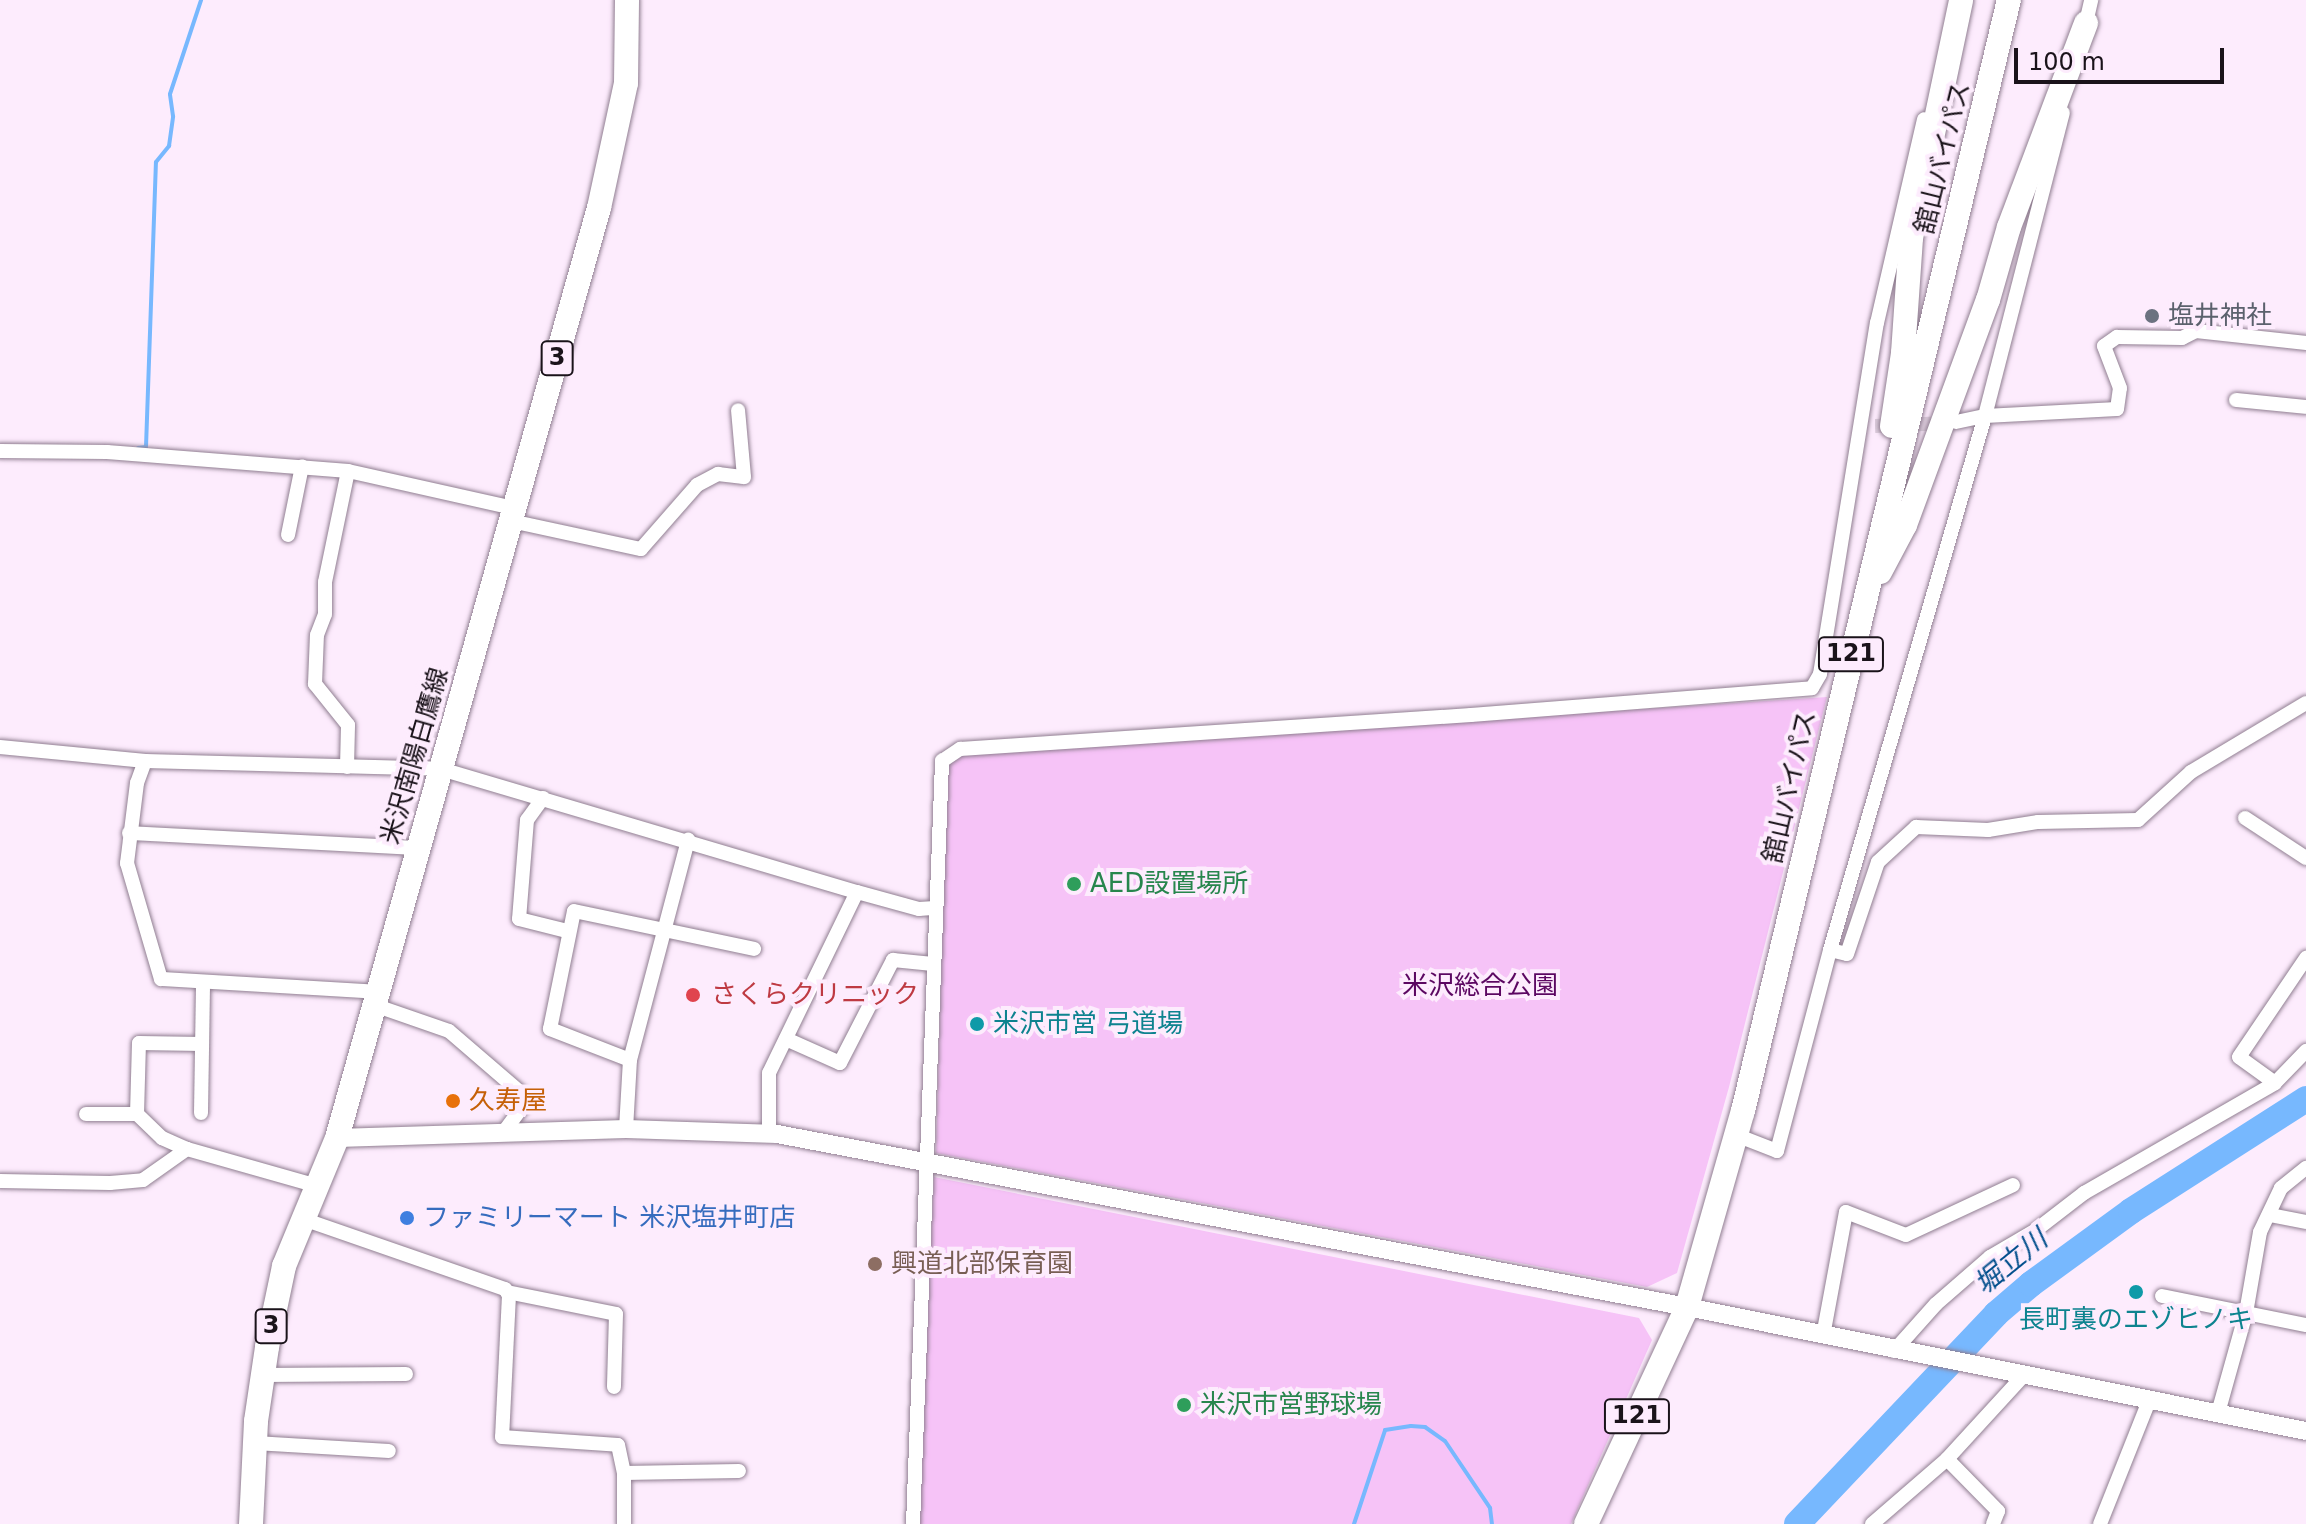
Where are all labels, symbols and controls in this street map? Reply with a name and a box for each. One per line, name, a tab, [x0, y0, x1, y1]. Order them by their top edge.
scale bar	[2018, 32, 2228, 82]
text: 100 m	[2028, 48, 2105, 76]
street label: 舘山バイパス	[1909, 79, 1977, 237]
place label: 塩井神社	[2168, 300, 2272, 332]
marker: 塩井神社	[2143, 307, 2161, 325]
road number: 3	[539, 338, 575, 378]
road number: 121	[1817, 634, 1885, 674]
street label: 米沢南陽白鷹線	[375, 664, 455, 848]
street label: 舘山バイパス	[1757, 707, 1823, 867]
place label: AED設置場所	[1090, 868, 1248, 900]
marker: AED設置場所	[1065, 875, 1083, 893]
park label: 米沢総合公園	[1402, 970, 1558, 1002]
place label: さくらクリニック	[711, 979, 919, 1011]
marker: さくらクリニック	[682, 984, 704, 1006]
place label: 米沢市営 弓道場	[993, 1008, 1183, 1040]
marker: 米沢市営 弓道場	[968, 1015, 986, 1033]
place label: 久寿屋	[469, 1085, 547, 1117]
marker: 久寿屋	[444, 1092, 462, 1110]
place label: ファミリーマート 米沢塩井町店	[423, 1202, 795, 1234]
marker: ファミリーマート 米沢塩井町店	[398, 1209, 416, 1227]
water label: 堀立川	[1968, 1223, 2054, 1301]
place label: 興道北部保育園	[891, 1248, 1073, 1280]
marker: 興道北部保育園	[866, 1255, 884, 1273]
marker: 長町裏のエゾヒノキ	[2127, 1283, 2145, 1301]
place label: 長町裏のエゾヒノキ	[2019, 1304, 2253, 1336]
road number: 3	[253, 1306, 289, 1346]
place label: 米沢市営野球場	[1200, 1389, 1382, 1421]
marker: 米沢市営野球場	[1175, 1396, 1193, 1414]
road number: 121	[1603, 1396, 1671, 1436]

